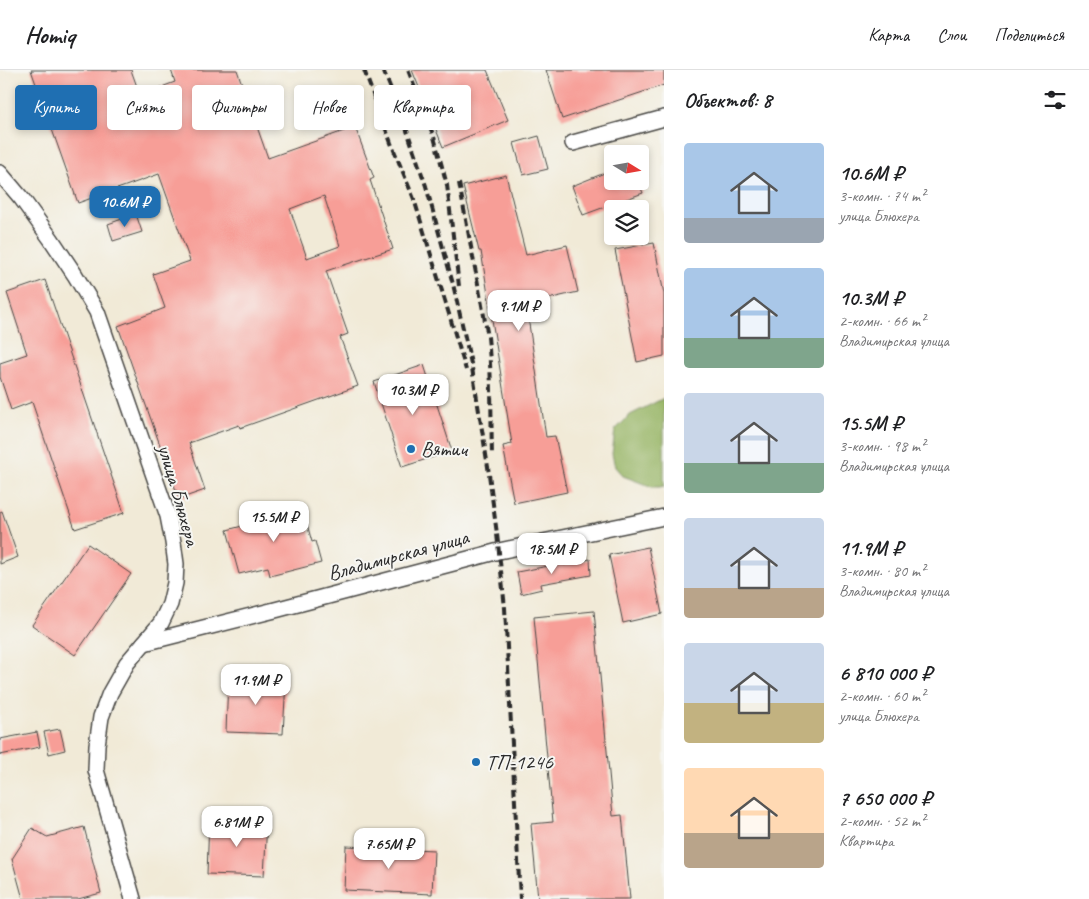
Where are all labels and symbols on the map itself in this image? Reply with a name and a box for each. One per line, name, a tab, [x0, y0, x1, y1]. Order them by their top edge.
north arrow	[604, 145, 649, 190]
pin: 10.6M ₽	[79, 186, 171, 228]
pin: 9.1M ₽	[478, 290, 560, 332]
pin: 10.3M ₽	[367, 374, 459, 416]
place label: Вятич	[421, 436, 468, 462]
street label: улица Блюхера	[152, 439, 207, 551]
marker: Вятич	[405, 443, 417, 455]
pin: 15.5M ₽	[228, 500, 320, 543]
street label: Владимирская улица	[325, 523, 473, 586]
pin: 18.5M ₽	[506, 532, 598, 575]
pin: 11.9M ₽	[210, 664, 302, 706]
place label: ТП-1246	[486, 749, 553, 775]
marker: ТП-1246	[470, 756, 482, 768]
pin: 6.81M ₽	[191, 806, 283, 848]
pin: 7.65M ₽	[343, 828, 435, 870]

